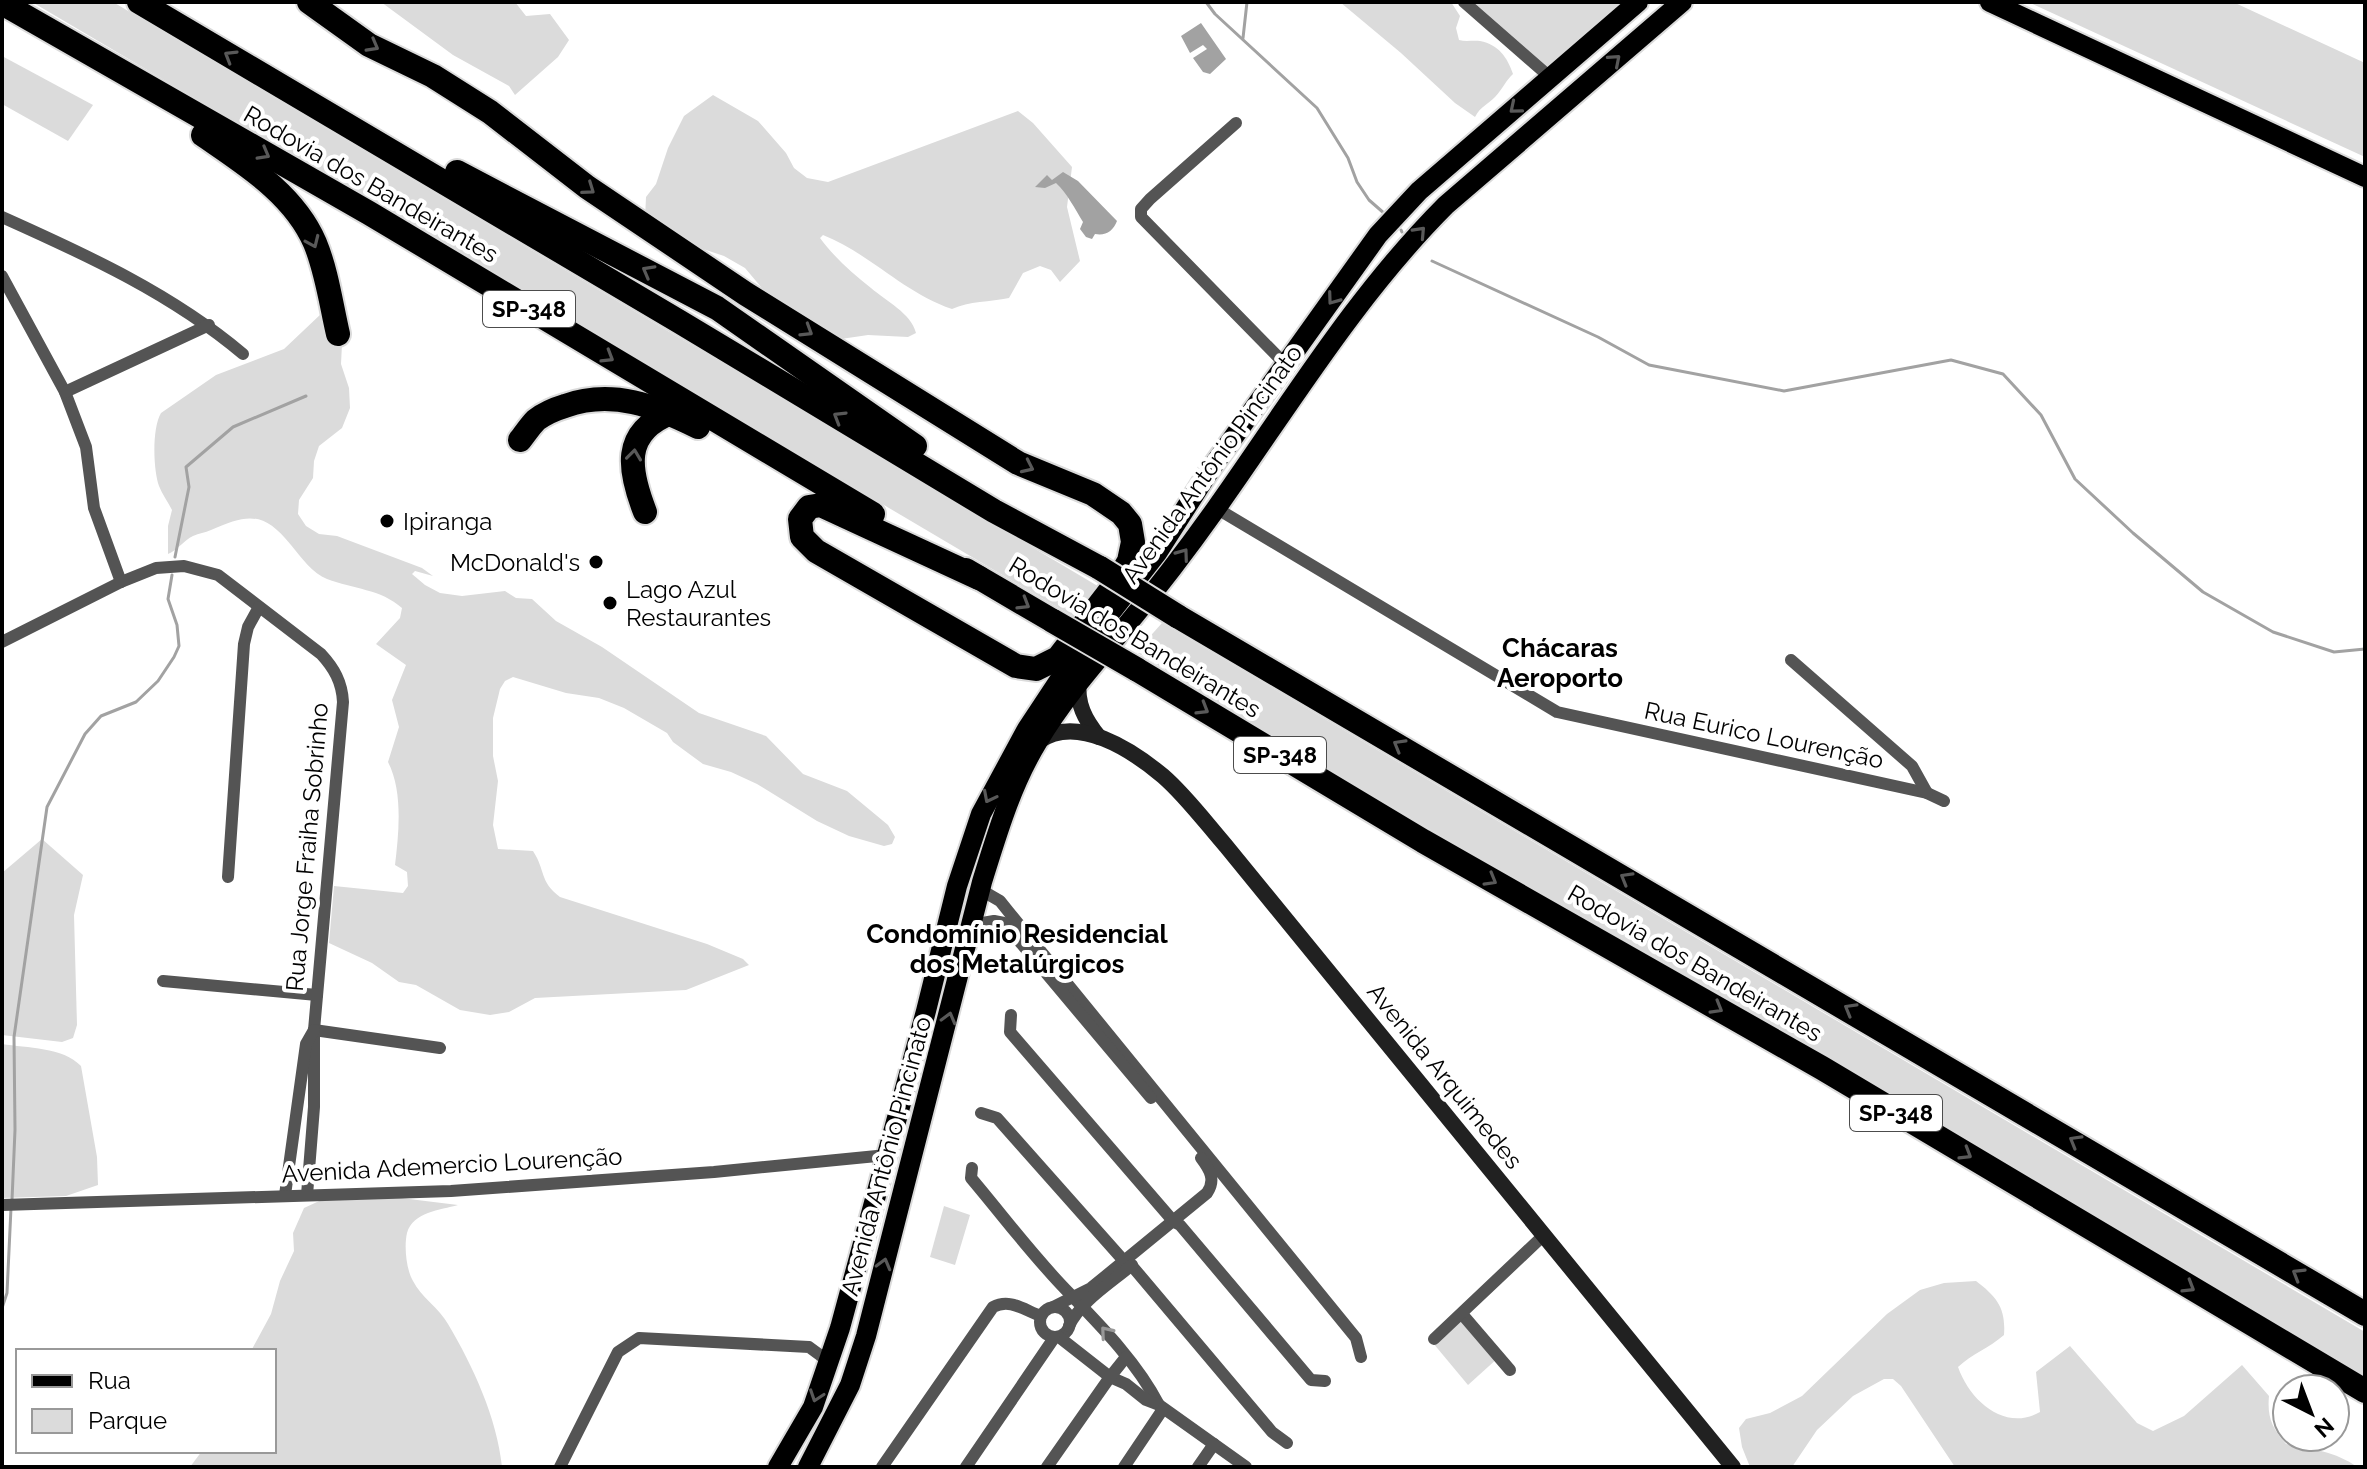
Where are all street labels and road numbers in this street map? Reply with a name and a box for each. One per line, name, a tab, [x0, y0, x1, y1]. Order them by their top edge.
street label: Rodovia dos Bandeirantes	[239, 99, 503, 269]
road number: SP-348	[483, 291, 575, 327]
street label: Avenida Antônio Pincinato	[1116, 339, 1308, 589]
street label: Rodovia dos Bandeirantes	[1004, 550, 1266, 724]
street label: Rua Eurico Lourenção	[1642, 695, 1886, 775]
street label: Rua Jorge Fraiha Sobrinho	[280, 701, 334, 993]
road number: SP-348	[1234, 737, 1326, 773]
street label: Rodovia dos Bandeirantes	[1563, 878, 1827, 1048]
street label: Avenida Arquimedes	[1361, 978, 1529, 1174]
street label: Avenida Antônio Pincinato	[835, 1013, 937, 1299]
road number: SP-348	[1850, 1095, 1942, 1131]
street label: Avenida Ademercio Lourenção	[281, 1142, 623, 1188]

